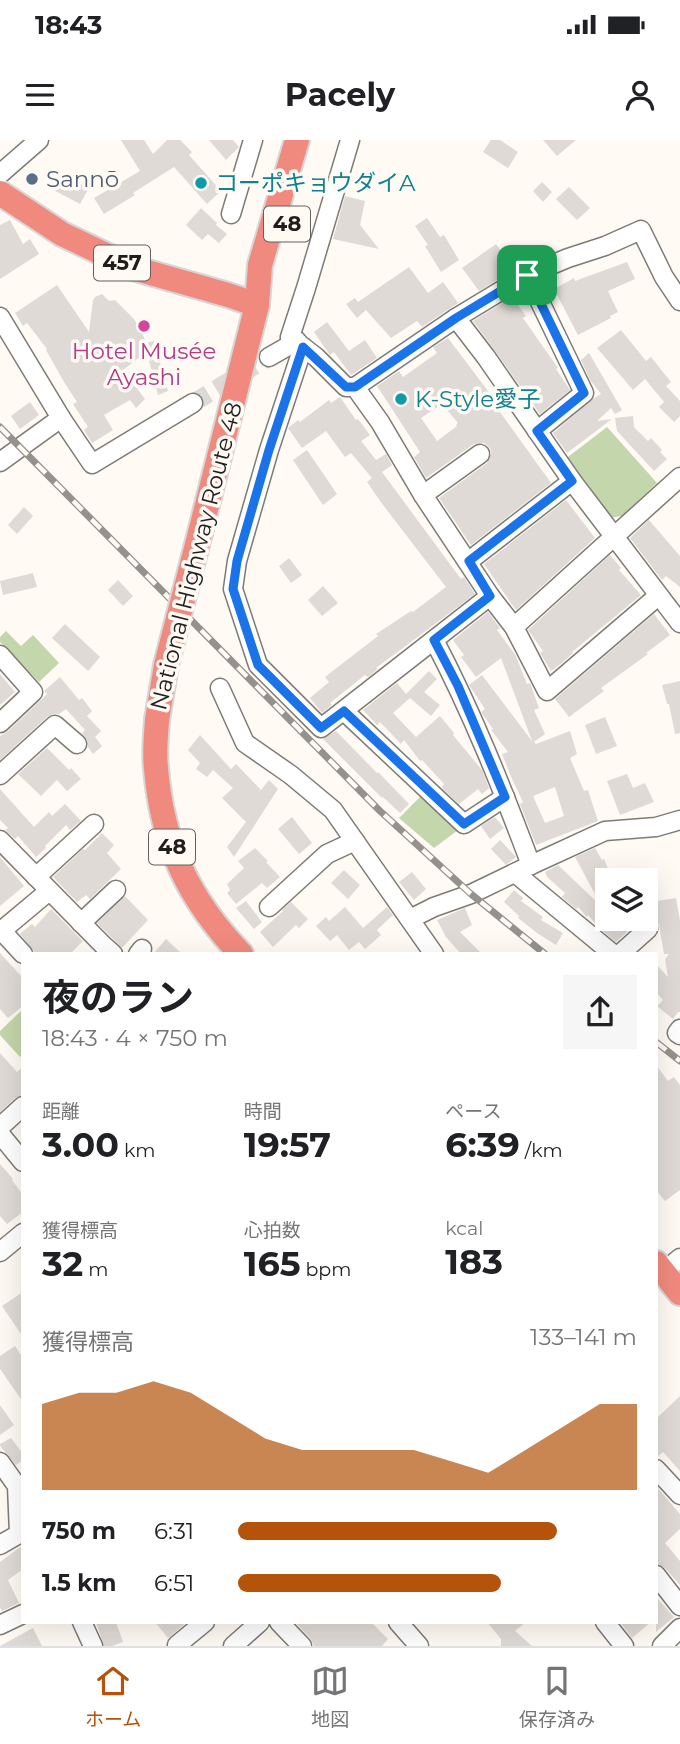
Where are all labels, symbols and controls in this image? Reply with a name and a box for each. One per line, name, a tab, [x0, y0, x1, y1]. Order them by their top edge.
text: 18:43	[35, 9, 102, 41]
text: Pacely	[285, 75, 395, 114]
icon: menu	[21, 76, 59, 114]
icon: person	[621, 76, 659, 114]
place label: Sannō	[46, 165, 119, 193]
place label: コーポキョウダイA	[215, 169, 416, 197]
marker: Sannō	[24, 171, 40, 187]
marker: コーポキョウダイA	[193, 175, 209, 191]
road number: 48	[264, 206, 310, 242]
pin	[497, 245, 557, 305]
road number: 457	[94, 246, 150, 280]
icon: arrive	[508, 256, 546, 294]
marker: Hotel Musée Ayashi	[136, 318, 152, 334]
place label: Hotel Musée Ayashi	[72, 337, 216, 391]
place label: K-Style愛子	[415, 385, 540, 413]
marker: K-Style愛子	[393, 391, 409, 407]
street label: National Highway Route 48	[144, 399, 248, 713]
road number: 48	[149, 830, 195, 864]
map controls	[595, 868, 658, 931]
button: layers	[595, 868, 658, 931]
text: 夜のラン	[42, 974, 194, 1021]
button: share	[563, 975, 637, 1049]
text: 18:43 · 4 × 750 m	[42, 1024, 228, 1052]
text: 距離	[42, 1100, 80, 1123]
text: 時間	[244, 1100, 282, 1123]
text: ペース	[445, 1100, 501, 1123]
text: 3.00	[42, 1123, 119, 1166]
text: 19:57	[244, 1123, 331, 1166]
text: 6:39	[445, 1123, 520, 1166]
text: km	[119, 1139, 155, 1162]
text: /km	[520, 1139, 563, 1162]
text: kcal	[445, 1217, 483, 1240]
text: 獲得標高	[42, 1219, 118, 1242]
text: 心拍数	[244, 1219, 301, 1242]
text: 183	[445, 1240, 503, 1283]
text: 32	[42, 1242, 83, 1285]
text: 165	[244, 1242, 301, 1285]
text: m	[83, 1258, 108, 1281]
text: bpm	[301, 1258, 351, 1281]
text: 133–141 m	[530, 1323, 637, 1351]
text: 獲得標高	[42, 1328, 134, 1356]
text: 750 m	[42, 1517, 116, 1545]
text: 6:31	[154, 1517, 194, 1545]
text: 1.5 km	[42, 1569, 116, 1597]
text: 6:51	[154, 1569, 194, 1597]
tab: ホーム	[85, 1662, 141, 1731]
tab: 地図	[311, 1662, 349, 1731]
tab: 保存済み	[519, 1662, 595, 1731]

